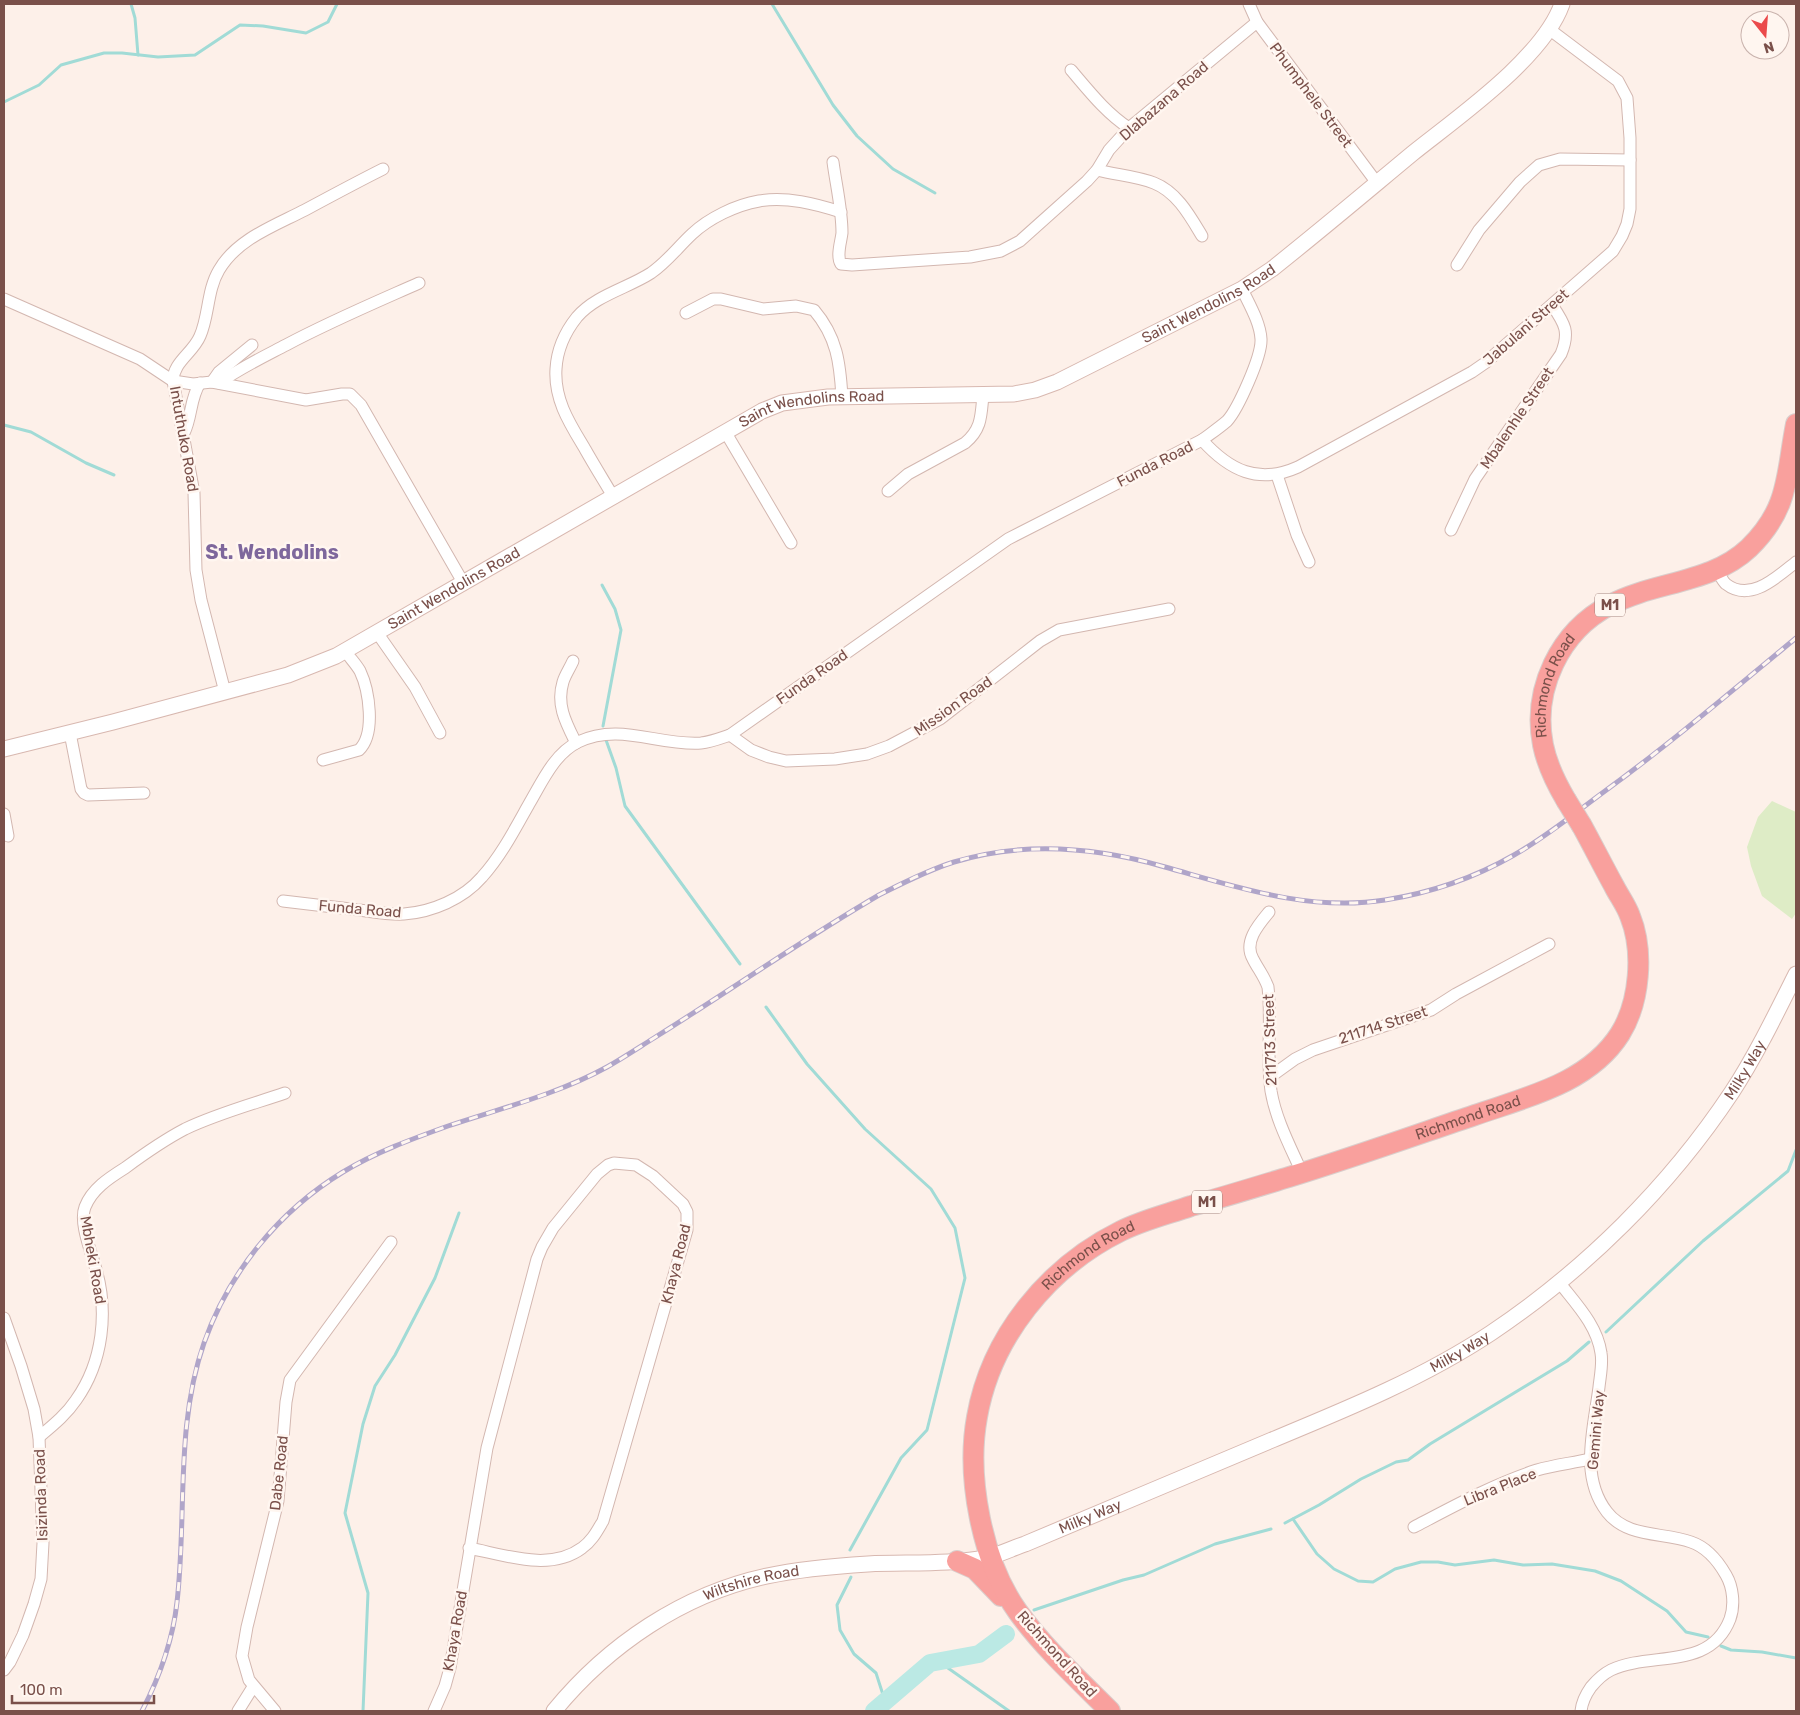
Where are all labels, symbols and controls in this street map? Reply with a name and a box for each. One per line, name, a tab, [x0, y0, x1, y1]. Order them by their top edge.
north arrow	[1740, 10, 1790, 60]
text: N	[1761, 37, 1776, 57]
street label: Phumphele Street	[1266, 39, 1356, 151]
street label: Dlabazana Road	[1116, 57, 1212, 145]
street label: Saint Wendolins Road	[1139, 260, 1279, 347]
street label: Jabulani Street	[1480, 285, 1573, 369]
street label: Mbalenhle Street	[1476, 364, 1558, 472]
street label: Intuthuko Road	[166, 385, 202, 493]
street label: Saint Wendolins Road	[736, 387, 884, 431]
street label: Funda Road	[1114, 437, 1196, 491]
district label: St. Wendolins	[205, 540, 339, 564]
street label: Saint Wendolins Road	[384, 543, 523, 633]
road number: M1	[1595, 594, 1625, 616]
street label: Richmond Road	[1532, 630, 1579, 739]
street label: Funda Road	[773, 646, 851, 708]
street label: Mission Road	[910, 672, 996, 740]
street label: Funda Road	[318, 896, 402, 922]
street label: 211713 Street	[1259, 994, 1281, 1086]
street label: 211714 Street	[1336, 1002, 1430, 1048]
street label: Milky Way	[1720, 1037, 1770, 1103]
street label: Richmond Road	[1413, 1091, 1523, 1144]
road number: M1	[1192, 1190, 1222, 1214]
street label: Mbheki Road	[76, 1215, 110, 1305]
street label: Richmond Road	[1038, 1217, 1138, 1294]
street label: Khaya Road	[657, 1222, 695, 1306]
street label: Milky Way	[1427, 1327, 1493, 1376]
street label: Gemini Way	[1584, 1389, 1608, 1471]
street label: Dabe Road	[266, 1435, 292, 1511]
street label: Isizinda Road	[30, 1449, 52, 1541]
street label: Libra Place	[1461, 1464, 1539, 1510]
street label: Milky Way	[1056, 1495, 1124, 1538]
street label: Wiltshire Road	[701, 1562, 800, 1605]
street label: Khaya Road	[439, 1589, 471, 1673]
street label: Richmond Road	[1013, 1607, 1101, 1701]
scale bar	[12, 1672, 155, 1704]
text: 100 m	[20, 1681, 62, 1699]

